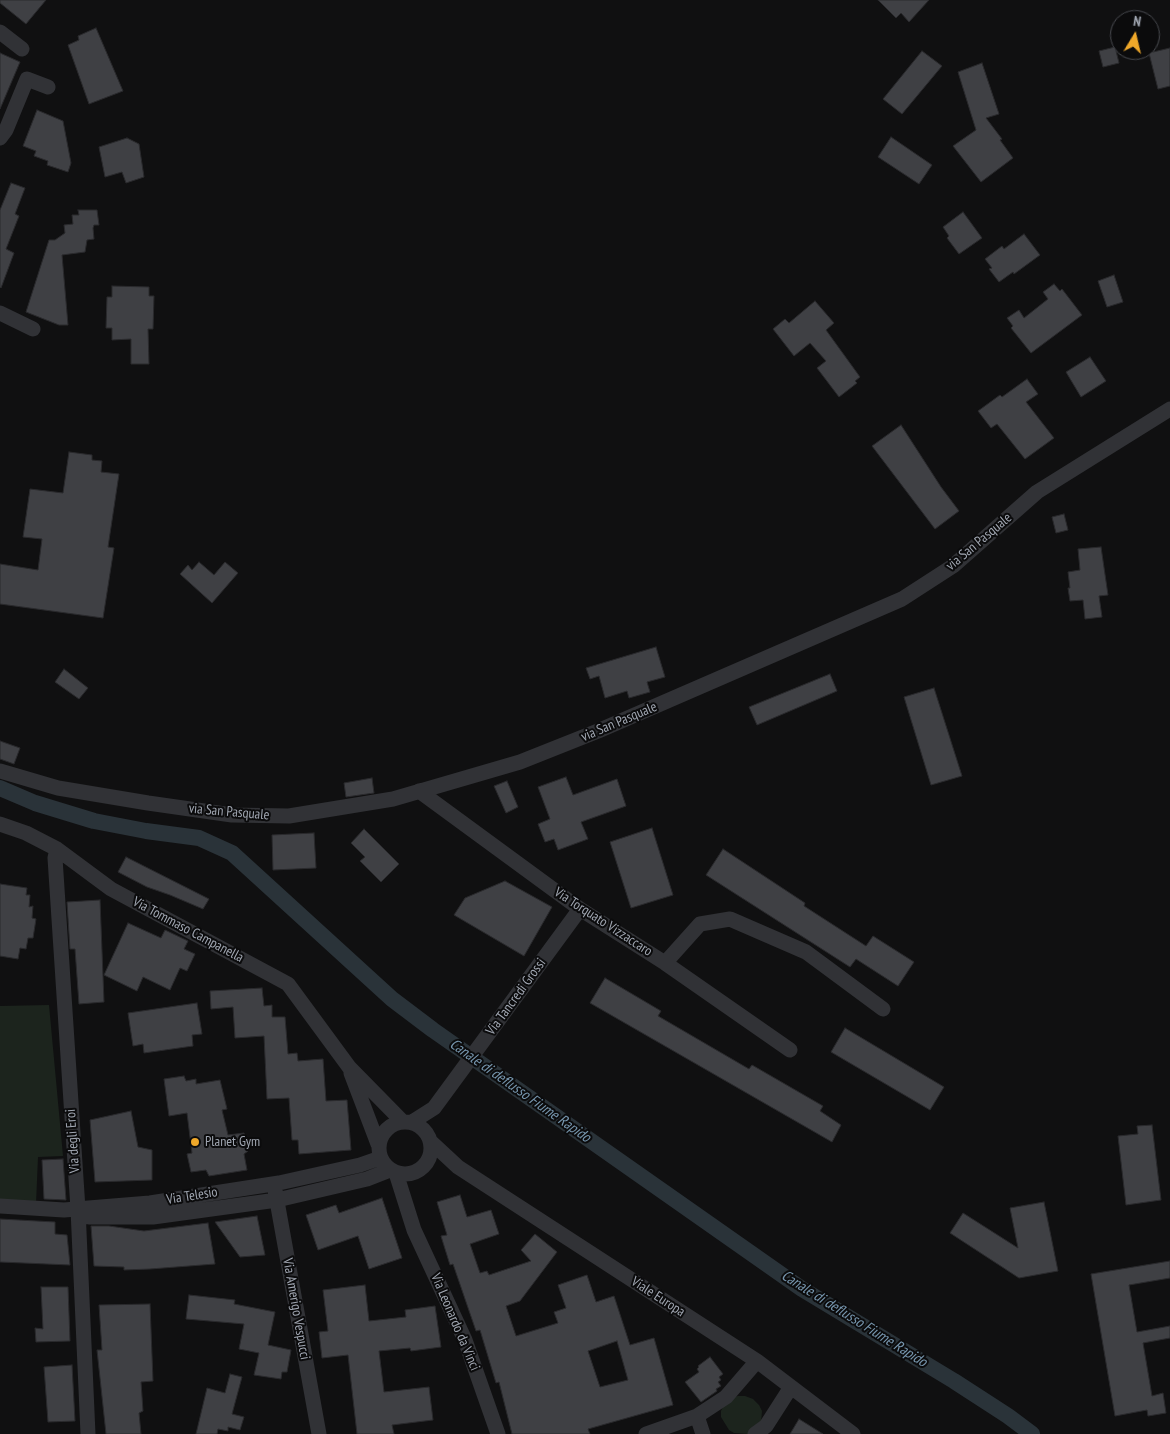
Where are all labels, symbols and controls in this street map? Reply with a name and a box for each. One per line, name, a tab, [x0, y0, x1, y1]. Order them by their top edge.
north arrow	[1110, 10, 1160, 60]
text: N	[1132, 12, 1142, 31]
street label: via San Pasquale	[943, 510, 1015, 574]
street label: via San Pasquale	[579, 698, 659, 746]
street label: via San Pasquale	[188, 800, 270, 824]
street label: Via Torquato Vizzaccaro	[551, 884, 655, 960]
street label: Via Tommaso Campanella	[130, 894, 246, 966]
street label: Via Tancredi Grossi	[483, 955, 549, 1039]
water label: Canale di deflusso Fiume Rapido	[446, 1035, 594, 1147]
street label: Via degli Eroi	[62, 1108, 84, 1174]
place label: Planet Gym	[205, 1134, 260, 1150]
marker: Planet Gym	[189, 1136, 201, 1148]
street label: Via Telesio	[165, 1184, 219, 1208]
street label: Via Amerigo Vespucci	[279, 1257, 313, 1361]
water label: Canale di deflusso Fiume Rapido	[778, 1267, 930, 1371]
street label: Via Leonardo da Vinci	[427, 1271, 483, 1373]
street label: Viale Europa	[628, 1273, 688, 1321]

